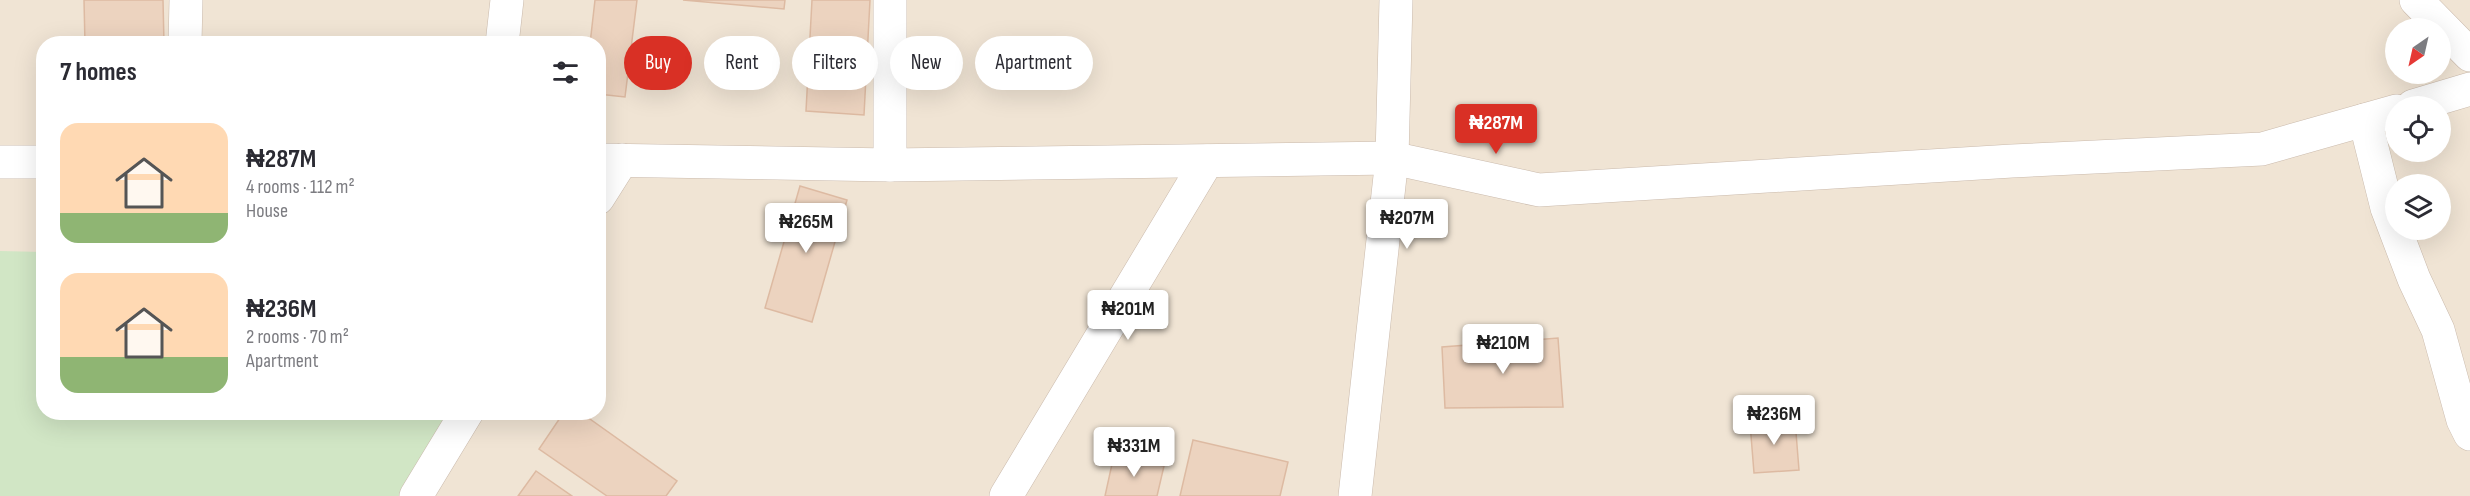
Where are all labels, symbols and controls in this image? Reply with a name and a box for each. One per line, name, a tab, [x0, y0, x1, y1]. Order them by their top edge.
north arrow	[2385, 18, 2451, 84]
map controls	[2385, 18, 2451, 240]
chip: Buy	[624, 36, 692, 90]
chip: Rent	[704, 36, 780, 90]
chip: Filters	[792, 36, 878, 90]
chip: New	[890, 36, 963, 90]
chip: Apartment	[975, 36, 1093, 90]
icon: filters	[549, 56, 582, 89]
text: 7 homes	[60, 57, 137, 88]
button: locate	[2385, 96, 2451, 162]
pin: ₦287M	[1454, 104, 1538, 155]
text: ₦287M	[1469, 111, 1523, 135]
text: ₦287M	[246, 144, 316, 175]
icon: home	[108, 147, 180, 219]
button: layers	[2385, 174, 2451, 240]
text: 4 rooms · 112 m²	[246, 175, 355, 199]
text: House	[246, 199, 288, 223]
pin: ₦207M	[1365, 199, 1449, 250]
pin: ₦265M	[764, 203, 848, 254]
text: ₦207M	[1380, 206, 1434, 230]
text: ₦265M	[779, 210, 833, 234]
pin: ₦201M	[1086, 290, 1170, 341]
text: ₦236M	[246, 294, 317, 325]
icon: home	[108, 297, 180, 369]
text: ₦201M	[1101, 297, 1155, 321]
pin: ₦210M	[1461, 324, 1545, 375]
text: 2 rooms · 70 m²	[246, 325, 349, 349]
text: ₦210M	[1476, 331, 1530, 355]
text: Apartment	[246, 349, 319, 373]
pin: ₦236M	[1732, 395, 1816, 446]
text: ₦236M	[1747, 402, 1801, 426]
pin: ₦331M	[1092, 427, 1176, 478]
text: ₦331M	[1108, 434, 1160, 458]

